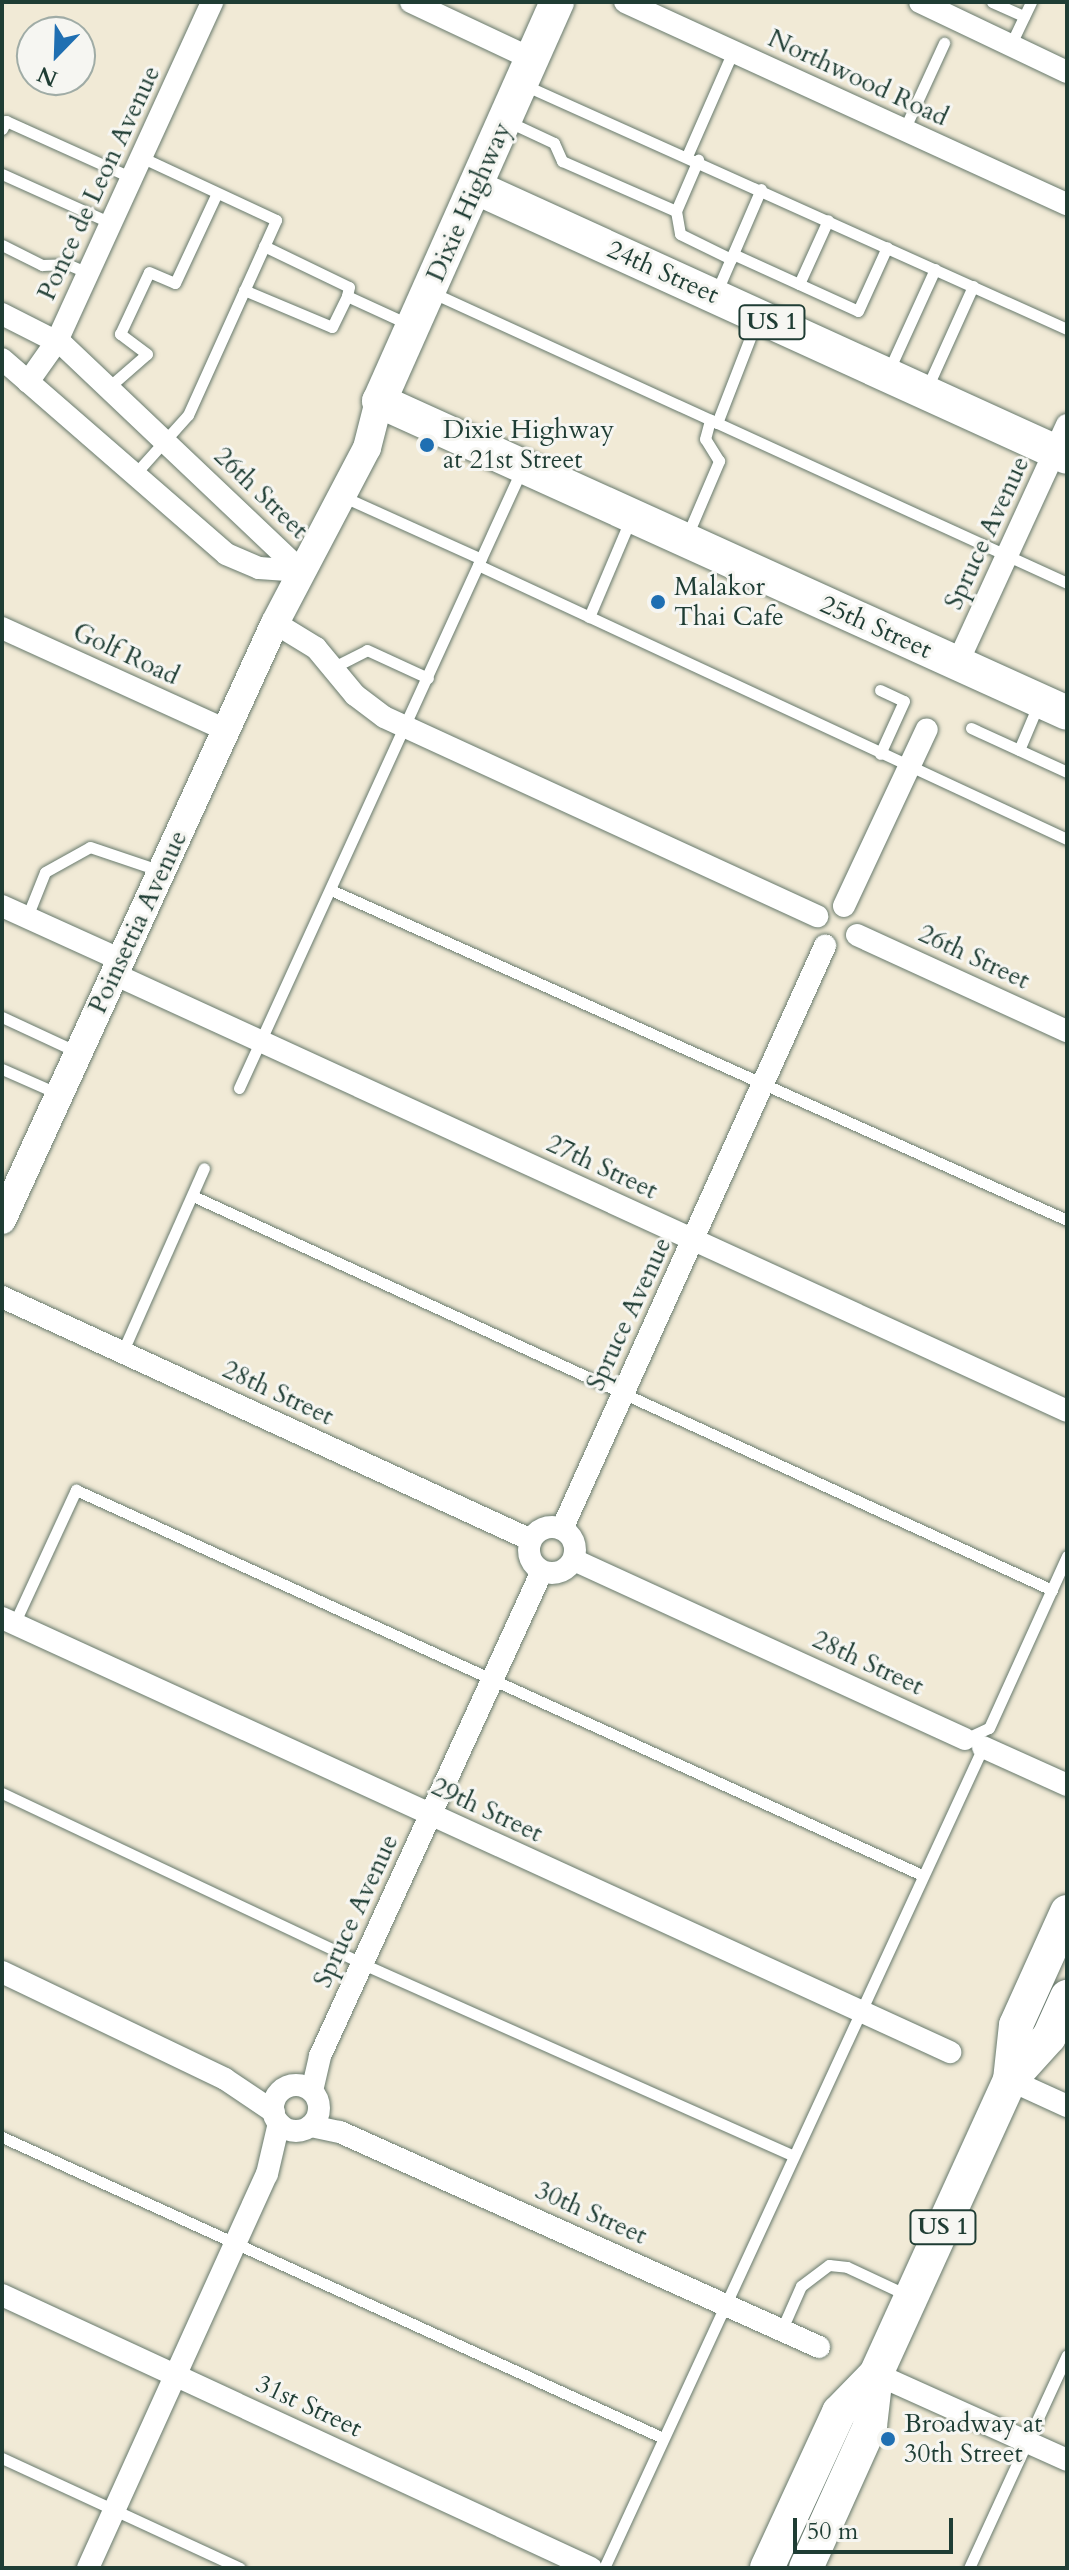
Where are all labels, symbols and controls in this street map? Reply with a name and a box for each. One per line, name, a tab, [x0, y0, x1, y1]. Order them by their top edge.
north arrow	[16, 16, 96, 96]
street label: Northwood Road	[763, 23, 953, 133]
text: N	[33, 59, 62, 94]
street label: Ponce de Leon Avenue	[31, 61, 167, 305]
street label: Dixie Highway	[420, 117, 518, 287]
street label: 24th Street	[602, 234, 724, 310]
road number: US 1	[738, 302, 806, 342]
place label: Dixie Highway at 21st Street	[443, 414, 614, 476]
marker: Dixie Highway at 21st Street	[418, 436, 436, 454]
street label: 26th Street	[207, 441, 315, 545]
street label: Spruce Avenue	[938, 451, 1036, 615]
place label: Malakor Thai Cafe	[674, 571, 784, 632]
street label: 25th Street	[815, 589, 937, 665]
marker: Malakor Thai Cafe	[649, 593, 667, 611]
street label: Golf Road	[68, 616, 184, 692]
street label: Poinsettia Avenue	[82, 826, 194, 1018]
street label: 26th Street	[914, 918, 1034, 996]
street label: 27th Street	[542, 1128, 662, 1206]
street label: Spruce Avenue	[580, 1232, 678, 1396]
street label: 28th Street	[218, 1354, 338, 1432]
street label: 28th Street	[808, 1624, 928, 1702]
street label: 29th Street	[427, 1771, 547, 1849]
street label: Spruce Avenue	[307, 1829, 405, 1993]
street label: 30th Street	[530, 2175, 652, 2251]
road number: US 1	[909, 2207, 977, 2247]
street label: 31st Street	[251, 2368, 367, 2444]
place label: Broadway at 30th Street	[904, 2408, 1043, 2470]
marker: Broadway at 30th Street	[879, 2430, 897, 2448]
scale bar	[797, 2502, 957, 2552]
text: 50 m	[807, 2515, 858, 2548]

